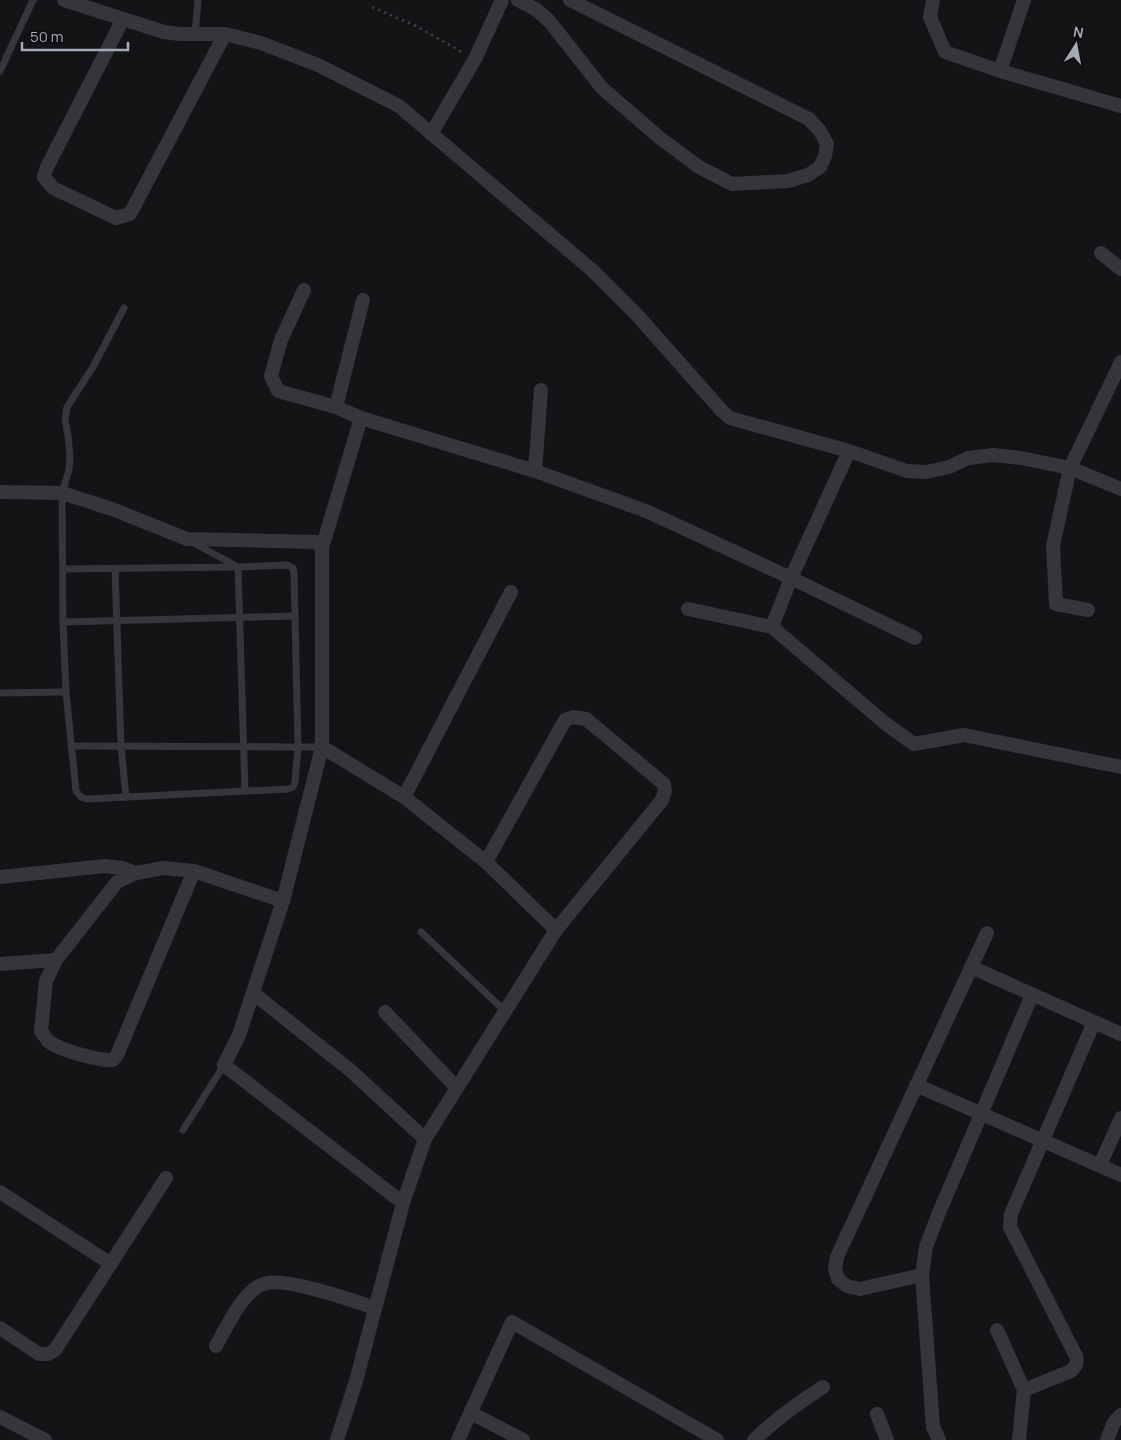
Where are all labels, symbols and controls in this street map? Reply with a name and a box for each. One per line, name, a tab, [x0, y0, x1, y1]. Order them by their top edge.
scale bar	[22, 20, 129, 52]
north arrow	[1051, 20, 1101, 70]
text: N	[1072, 21, 1085, 42]
text: 50 m	[30, 26, 64, 47]

